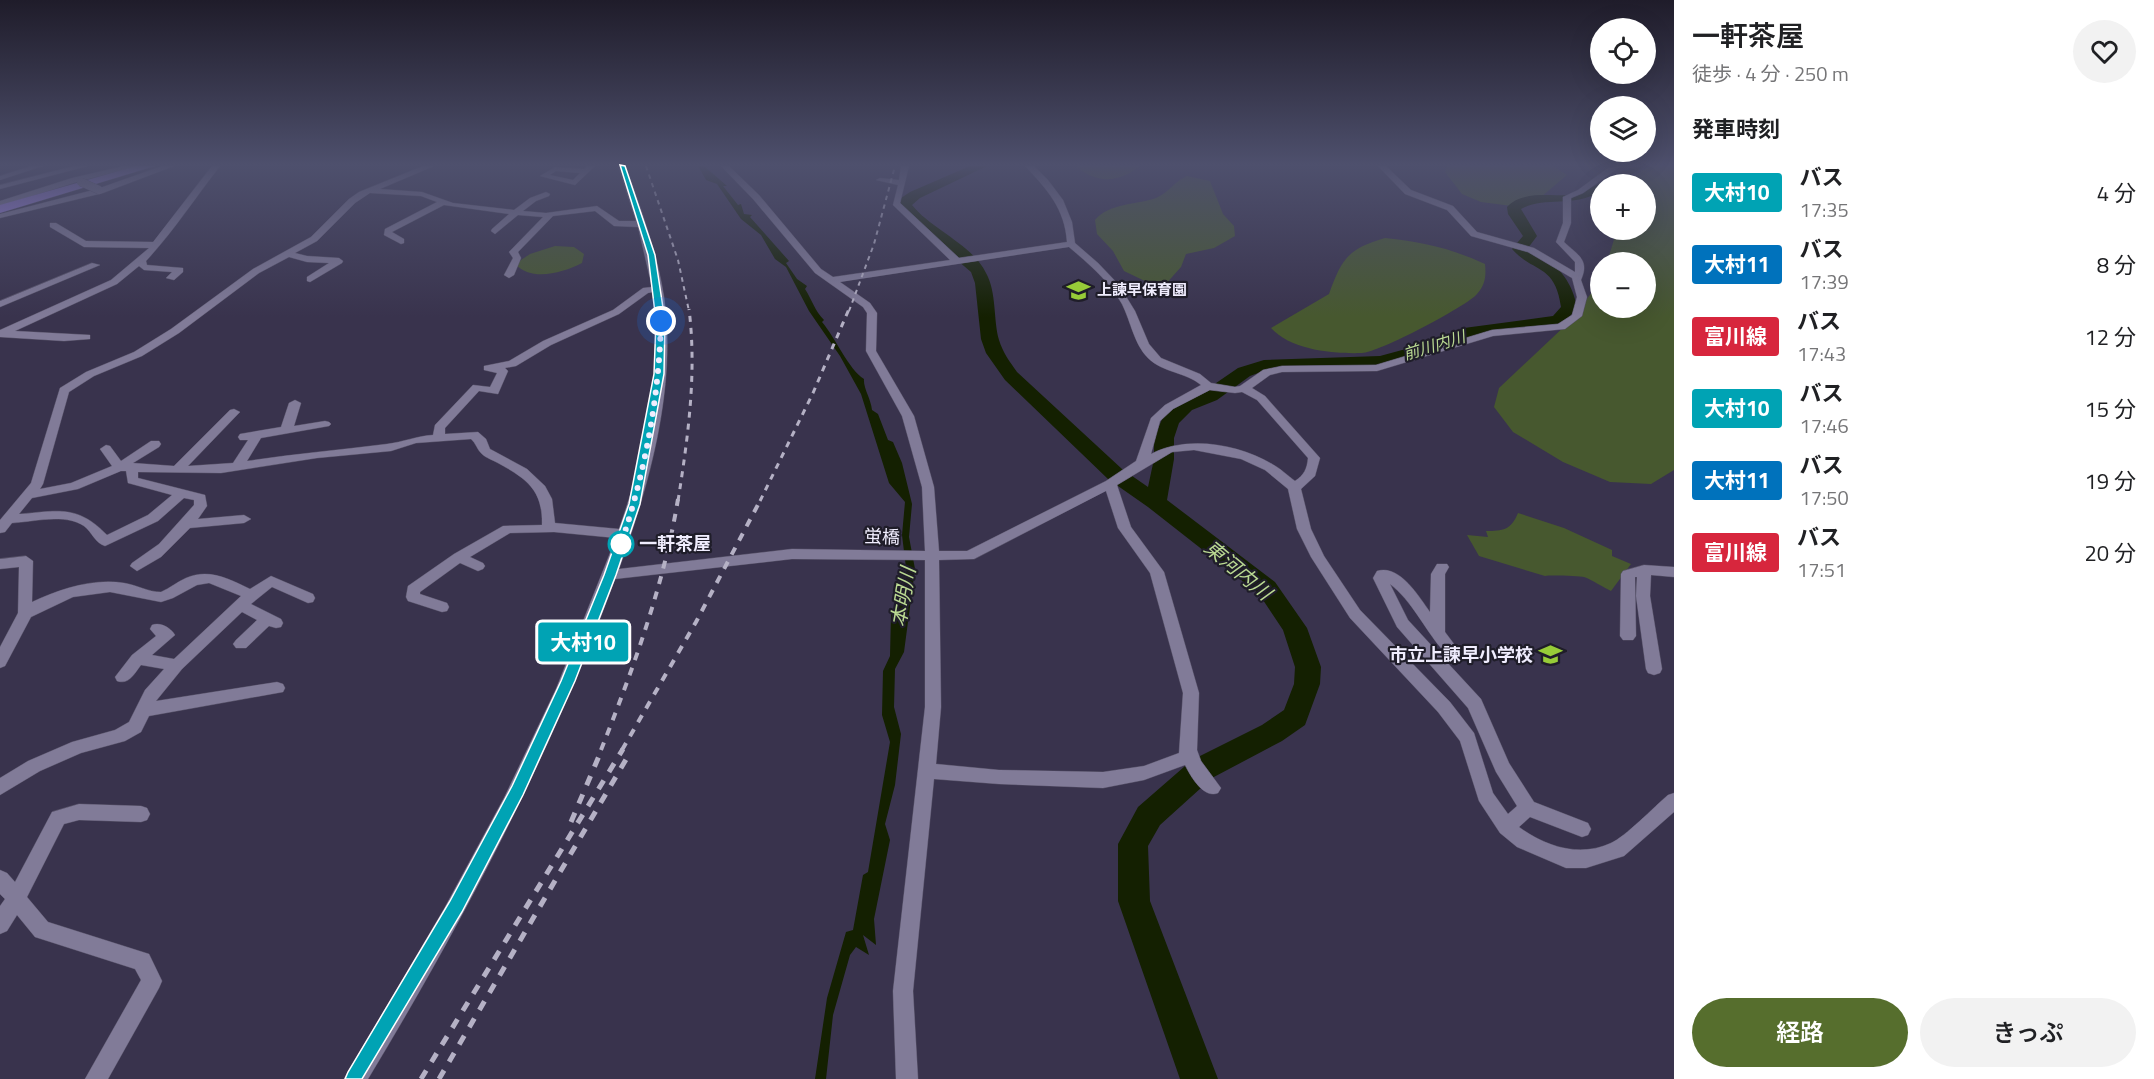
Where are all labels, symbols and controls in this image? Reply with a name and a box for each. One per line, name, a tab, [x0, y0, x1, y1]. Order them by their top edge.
text: 一軒茶屋	[1692, 14, 1804, 57]
map controls	[1590, 18, 1656, 318]
button: locate	[1590, 18, 1656, 84]
button: heart	[2073, 20, 2136, 83]
text: 徒歩 · 4 分 · 250 m	[1692, 58, 1849, 89]
button: layers	[1590, 96, 1656, 162]
text: 発車時刻	[1692, 112, 1780, 146]
text: バス	[1800, 160, 1844, 194]
button: +	[1590, 174, 1656, 240]
text: 大村10	[1704, 176, 1770, 208]
text: 4 分	[2097, 176, 2136, 210]
text: 17:35	[1800, 194, 1849, 225]
text: バス	[1800, 232, 1844, 266]
text: 大村11	[1704, 248, 1770, 280]
text: 8 分	[2097, 248, 2136, 282]
button: −	[1590, 252, 1656, 318]
text: 17:39	[1800, 266, 1849, 297]
school or university icon: 上諫早保育園	[1066, 277, 1092, 303]
place label: 上諫早保育園	[1097, 278, 1187, 301]
text: バス	[1797, 304, 1841, 338]
your location	[646, 306, 676, 336]
text: 富川線	[1704, 320, 1767, 352]
text: 12 分	[2085, 320, 2136, 354]
water label: 前川内川	[1400, 324, 1470, 366]
text: 17:43	[1797, 338, 1846, 369]
text: バス	[1800, 376, 1844, 410]
text: 大村10	[1704, 392, 1770, 424]
text: 15 分	[2085, 392, 2136, 426]
text: 17:46	[1800, 410, 1849, 441]
text: バス	[1800, 448, 1844, 482]
text: 大村11	[1704, 464, 1770, 496]
text: 19 分	[2085, 464, 2136, 498]
text: 17:50	[1800, 482, 1849, 513]
text: バス	[1797, 520, 1841, 554]
street label: 蛍橋	[864, 522, 900, 551]
place label: 一軒茶屋	[639, 530, 711, 557]
marker: 一軒茶屋	[608, 531, 634, 557]
water label: 東河内川	[1198, 532, 1280, 608]
text: 富川線	[1704, 536, 1767, 568]
text: 20 分	[2085, 536, 2136, 570]
text: 17:51	[1797, 554, 1846, 585]
water label: 本明川	[882, 563, 923, 629]
line badge: 大村10	[541, 622, 625, 662]
text: 大村10	[550, 626, 616, 658]
place label: 市立上諫早小学校	[1389, 641, 1533, 668]
school or university icon: 市立上諫早小学校	[1538, 642, 1564, 668]
button: 経路	[1692, 998, 1908, 1067]
button: きっぷ	[1920, 998, 2136, 1067]

